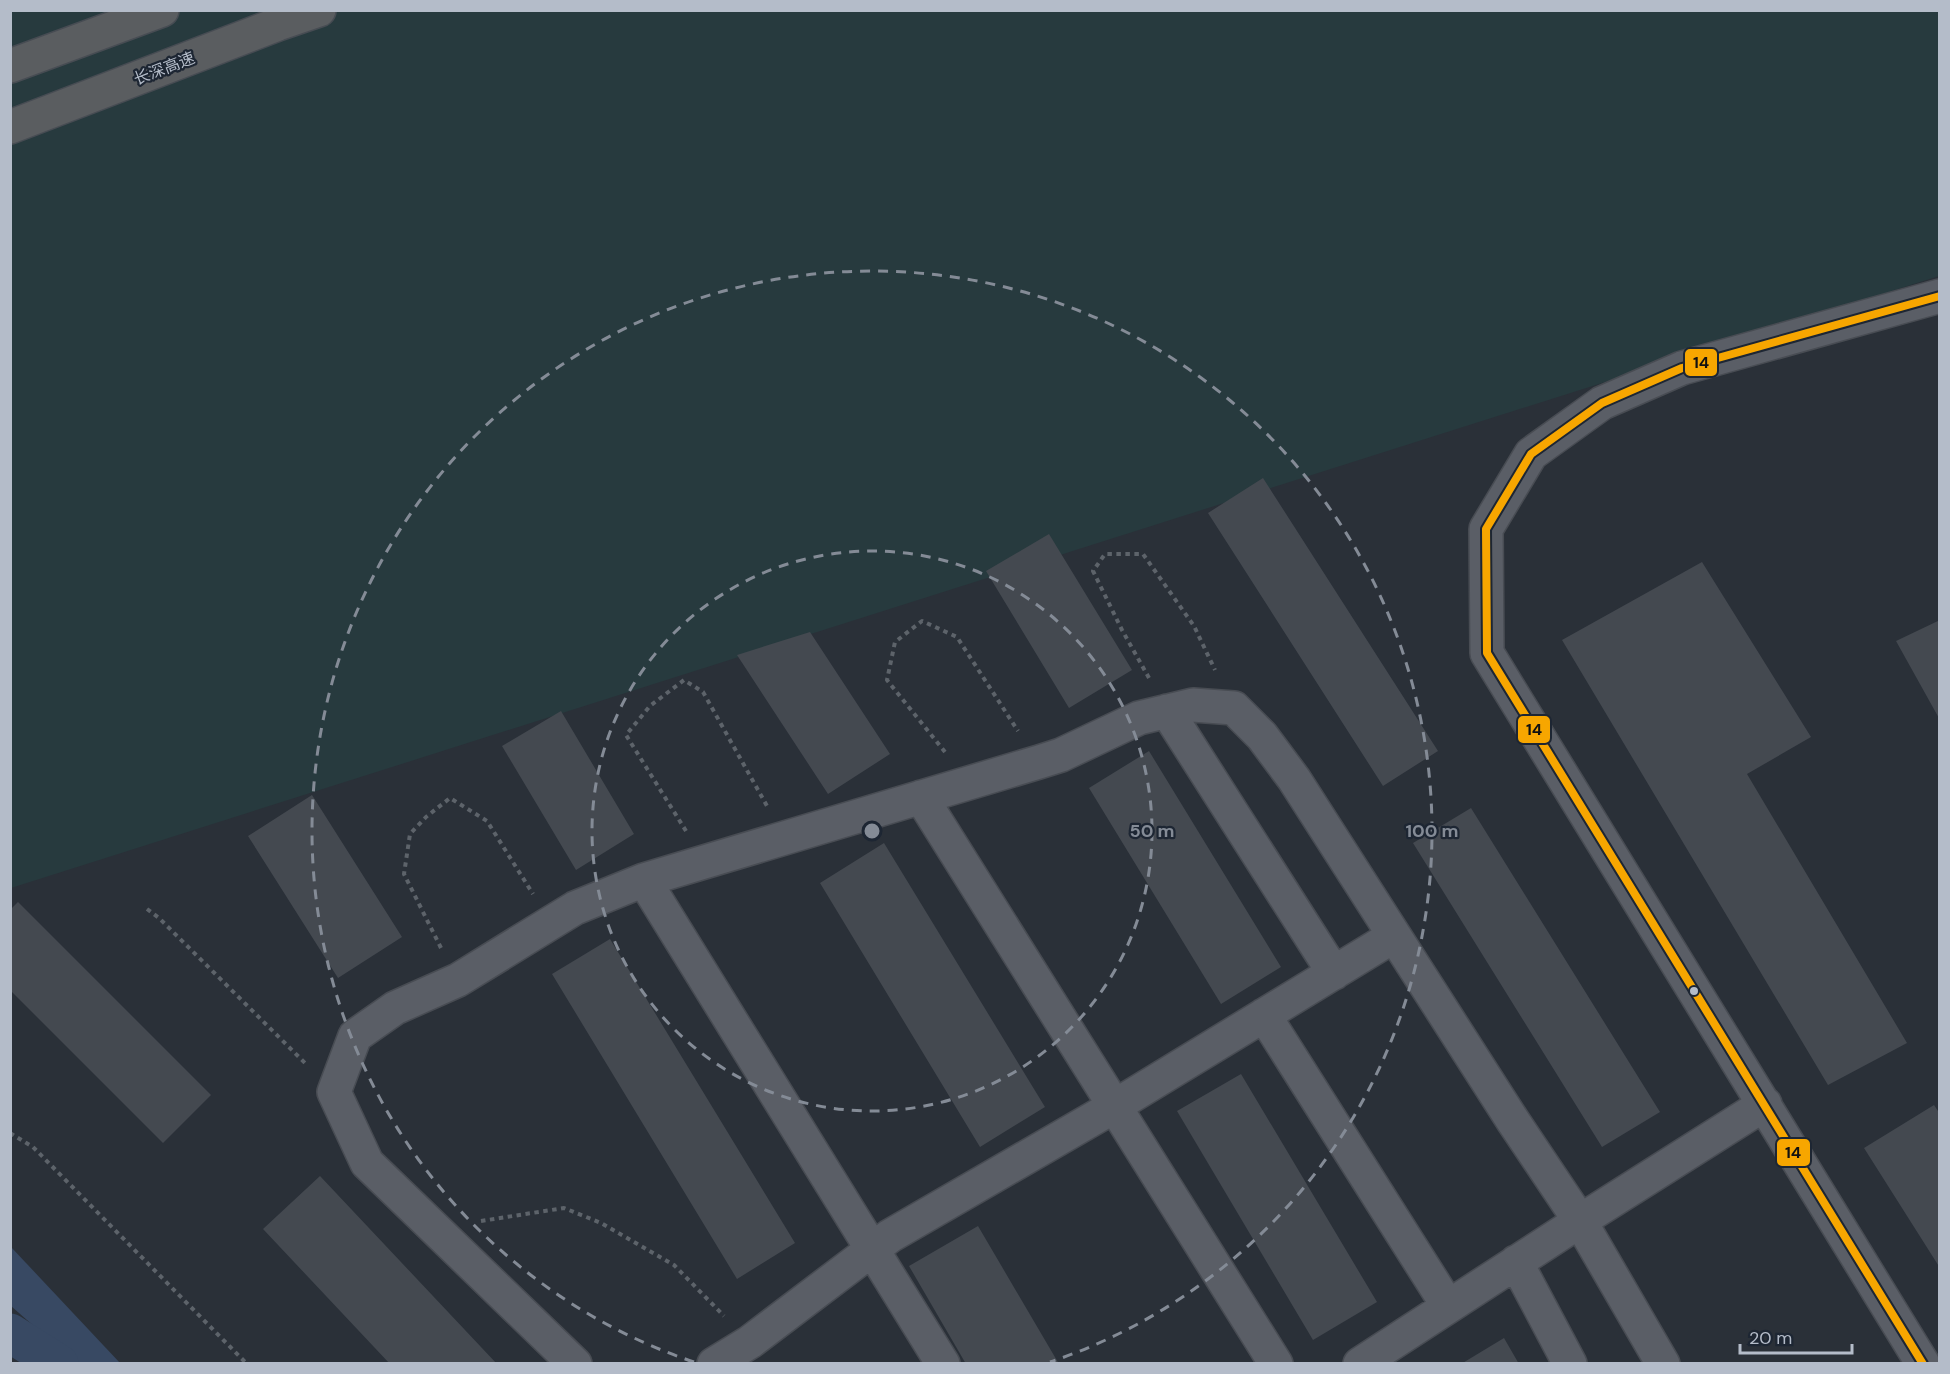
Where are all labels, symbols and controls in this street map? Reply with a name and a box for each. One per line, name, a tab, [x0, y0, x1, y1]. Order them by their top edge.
street label: 长深高速	[131, 47, 198, 90]
line badge: 14	[1684, 348, 1718, 377]
text: 14	[1693, 352, 1709, 373]
line badge: 14	[1517, 715, 1551, 744]
text: 14	[1526, 719, 1542, 740]
text: 50 m	[1129, 819, 1175, 843]
text: 100 m	[1405, 819, 1459, 843]
centre of rings	[862, 821, 882, 841]
unlabelled marker	[1688, 985, 1700, 997]
line badge: 14	[1776, 1138, 1811, 1167]
text: 14	[1785, 1142, 1801, 1163]
scale bar	[1740, 1317, 1852, 1355]
text: 20 m	[1749, 1326, 1792, 1350]

